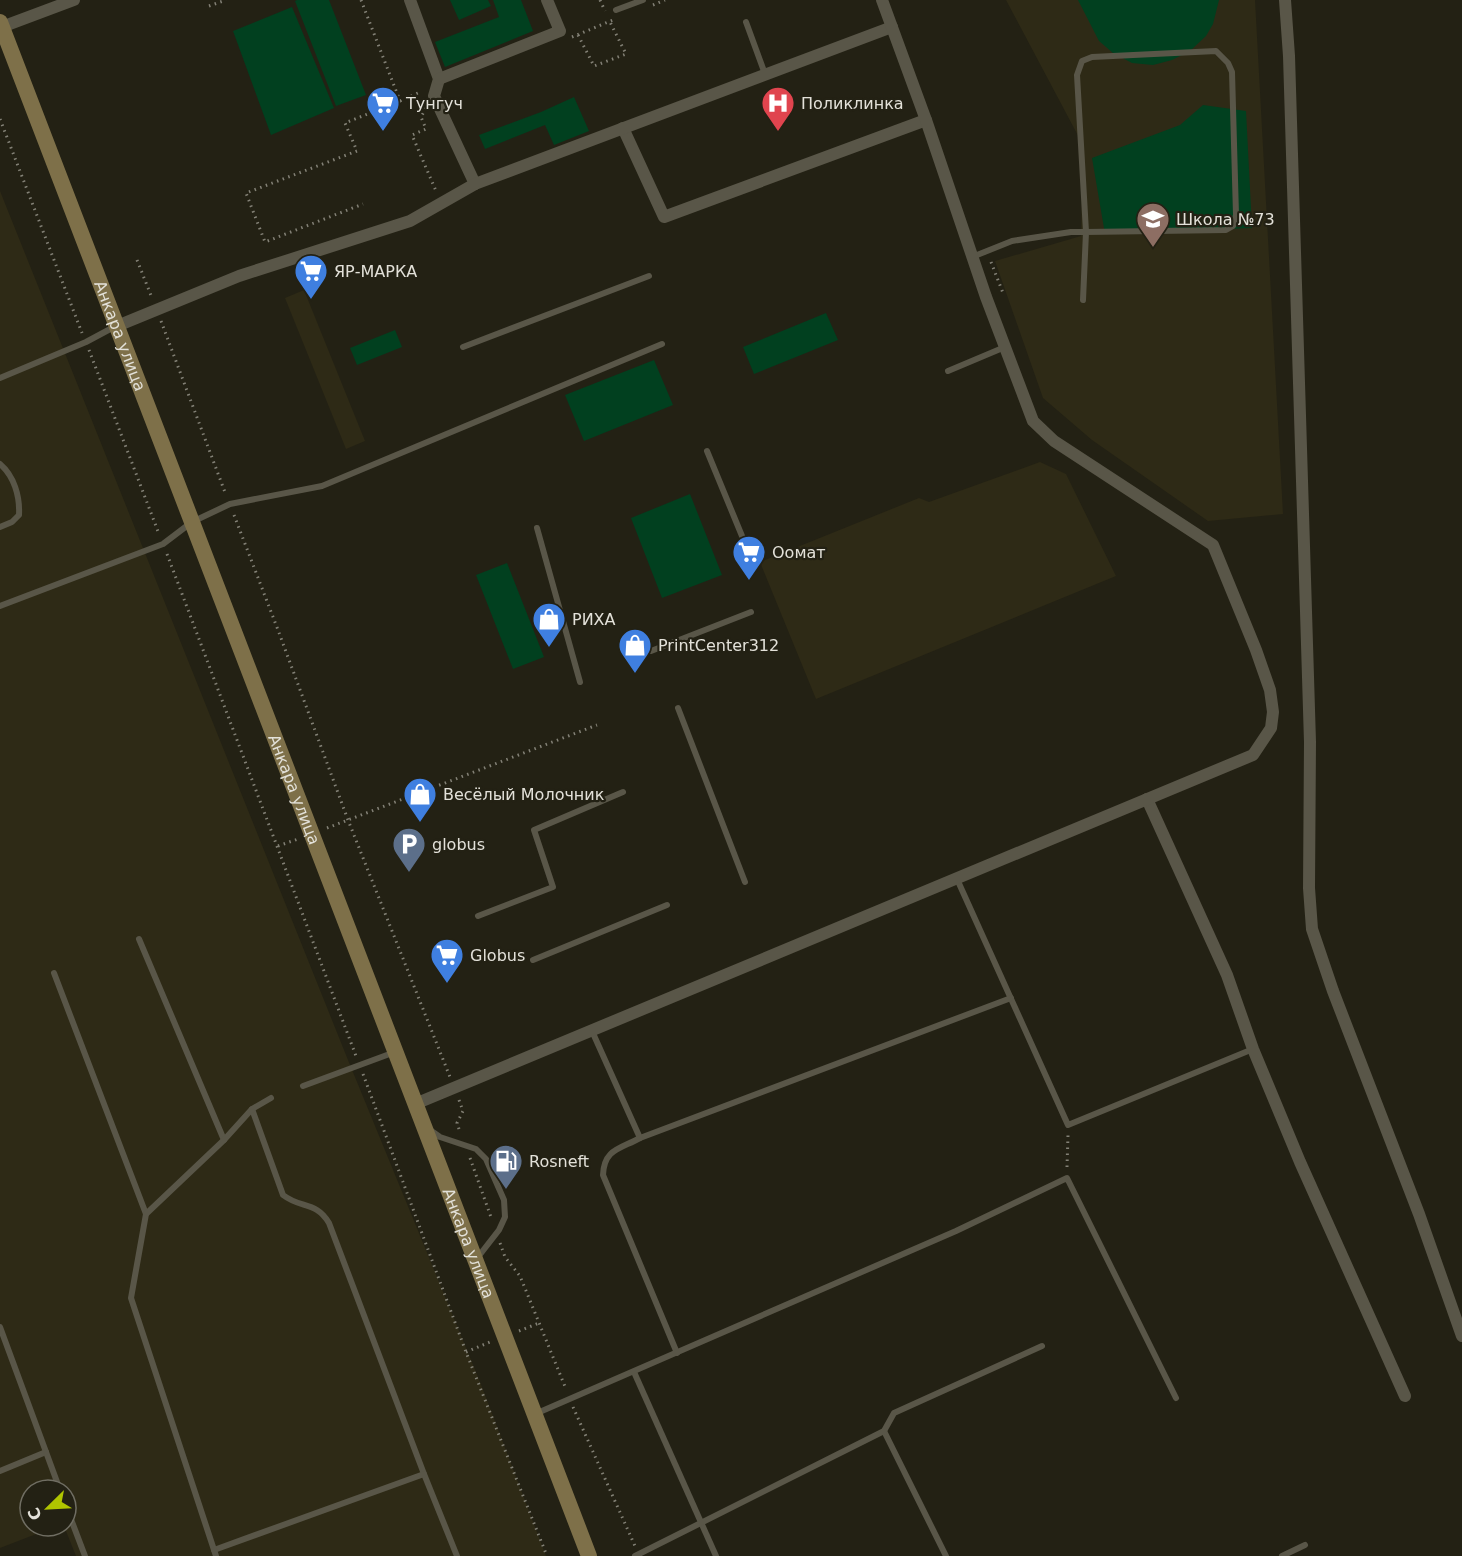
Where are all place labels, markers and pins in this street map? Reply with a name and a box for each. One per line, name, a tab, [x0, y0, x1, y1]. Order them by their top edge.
supermarket icon: Тунгуч	[365, 85, 401, 132]
hospital icon: Поликлинка	[760, 85, 796, 132]
place label: Тунгуч	[405, 94, 463, 113]
place label: Поликлинка	[801, 94, 904, 113]
school or university icon: Школа №73	[1135, 201, 1171, 248]
place label: Школа №73	[1176, 210, 1275, 229]
supermarket icon: ЯР-МАРКА	[293, 253, 329, 300]
place label: ЯР-МАРКА	[334, 262, 417, 281]
supermarket icon: Оомат	[731, 534, 767, 581]
place label: Оомат	[772, 543, 826, 562]
shop icon: РИХА	[531, 601, 567, 648]
place label: РИХА	[572, 610, 616, 629]
shop icon: PrintCenter312	[617, 627, 653, 674]
place label: PrintCenter312	[658, 636, 779, 655]
shop icon: Весёлый Молочник	[402, 776, 438, 823]
place label: Весёлый Молочник	[443, 785, 605, 804]
parking icon: globus	[391, 826, 427, 873]
place label: globus	[432, 835, 485, 854]
supermarket icon: Globus	[429, 937, 465, 984]
place label: Globus	[470, 946, 525, 965]
fuel station icon: Rosneft	[488, 1143, 524, 1190]
place label: Rosneft	[529, 1152, 589, 1171]

